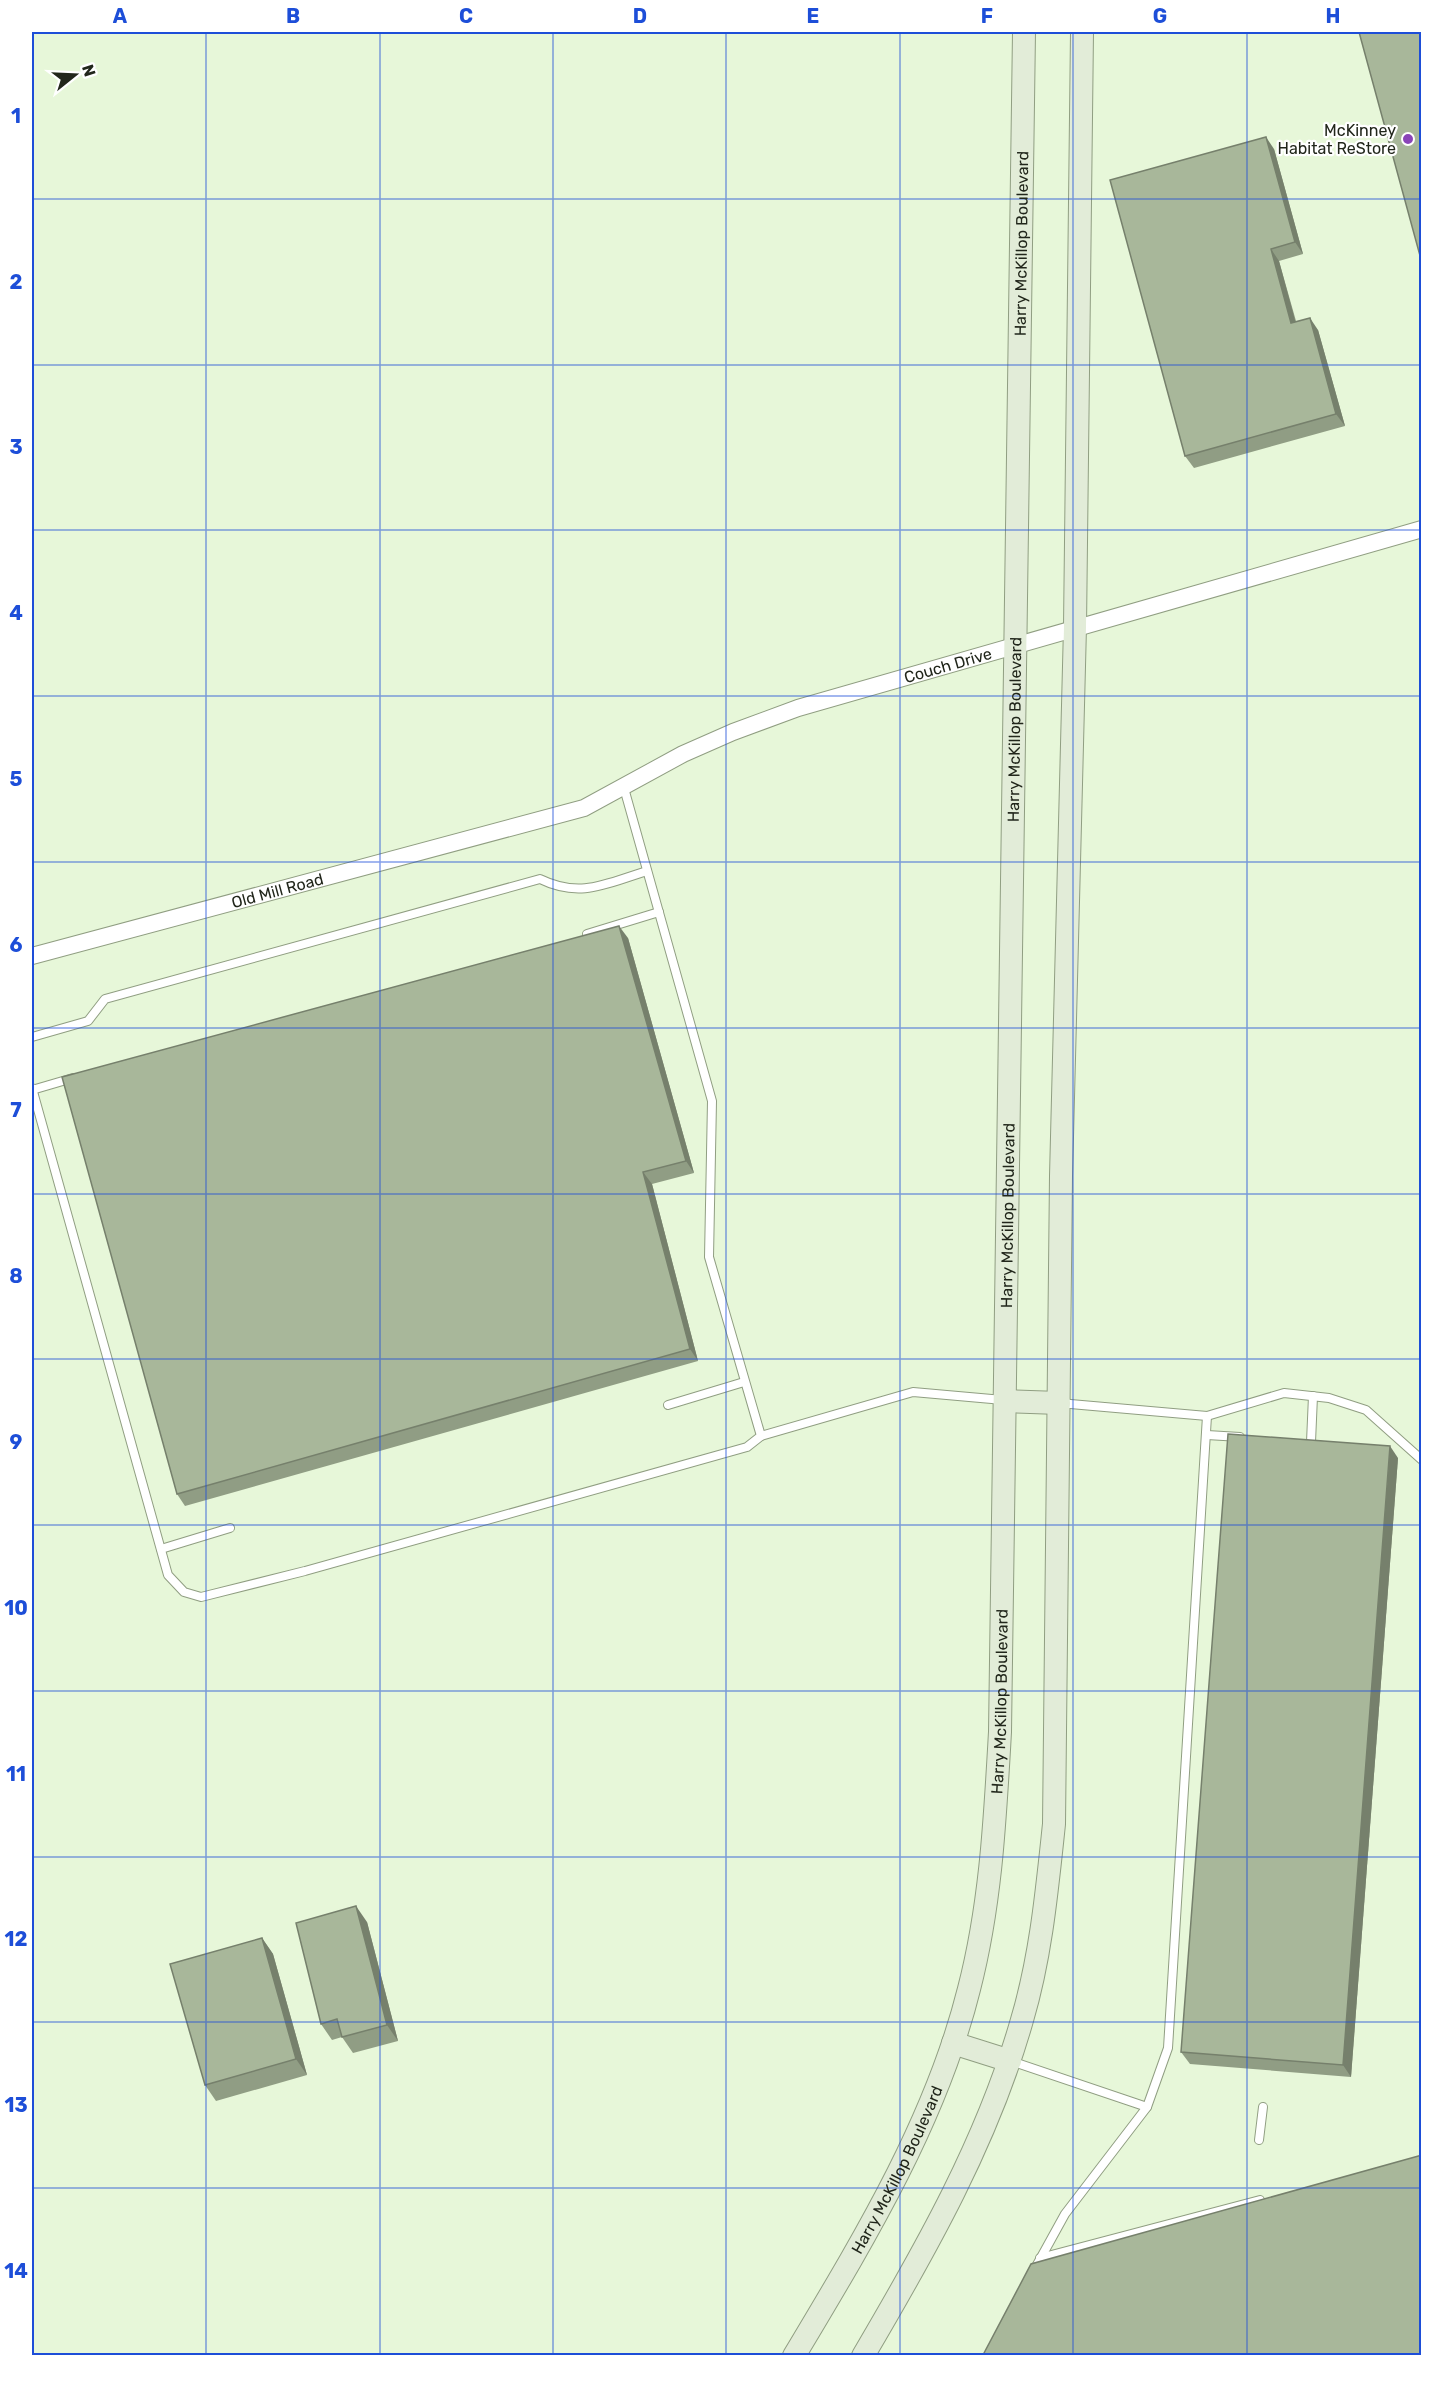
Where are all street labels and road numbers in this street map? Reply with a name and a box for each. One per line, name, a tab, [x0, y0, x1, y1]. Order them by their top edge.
street label: Harry McKillop Boulevard	[1010, 151, 1032, 336]
street label: Harry McKillop Boulevard	[1003, 637, 1025, 822]
street label: Couch Drive	[902, 643, 994, 687]
street label: Old Mill Road	[229, 869, 325, 912]
street label: Harry McKillop Boulevard	[996, 1123, 1018, 1308]
street label: Harry McKillop Boulevard	[987, 1609, 1011, 1795]
street label: Harry McKillop Boulevard	[847, 2083, 946, 2257]

